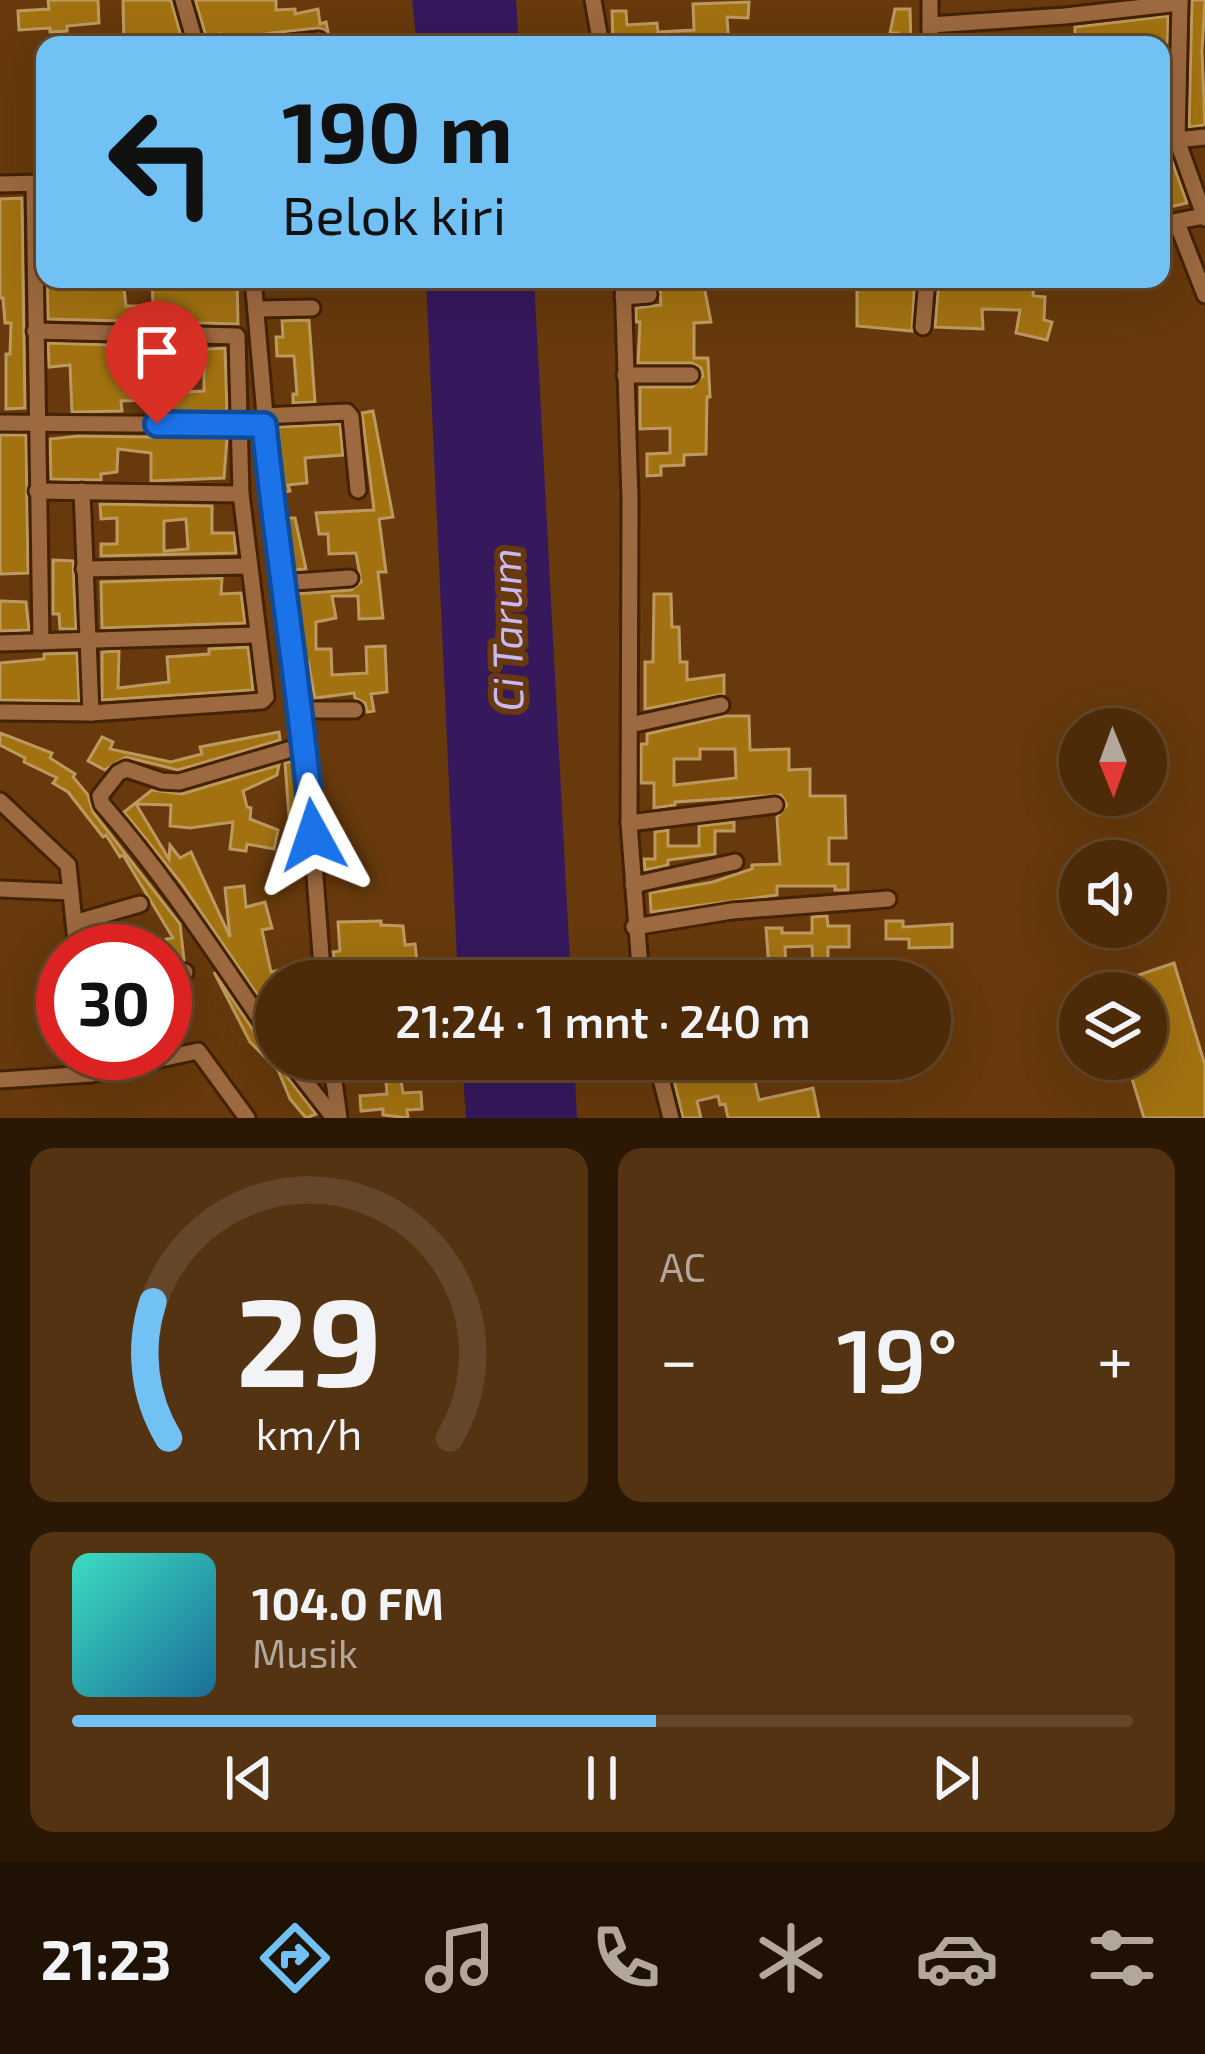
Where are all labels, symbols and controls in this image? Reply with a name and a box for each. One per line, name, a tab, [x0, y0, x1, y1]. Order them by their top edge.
text: 190 m	[282, 79, 513, 180]
icon: left	[84, 84, 240, 240]
text: Belok kiri	[282, 181, 506, 246]
pin	[106, 301, 208, 424]
icon: arrive	[124, 319, 190, 385]
water label: Ci Tarum	[479, 548, 531, 712]
north arrow	[1059, 708, 1167, 816]
map controls	[1059, 708, 1167, 1080]
position arrow	[250, 772, 376, 898]
button: sound	[1059, 840, 1167, 948]
speed limit sign: 30	[36, 924, 192, 1080]
button: layers	[1059, 972, 1167, 1080]
text: 21:24 · 1 mnt · 240 m	[395, 993, 811, 1047]
text: AC	[660, 1243, 706, 1290]
text: 29	[236, 1262, 382, 1412]
text: 19°	[837, 1303, 958, 1411]
text: −	[660, 1318, 698, 1397]
text: +	[1097, 1318, 1133, 1397]
text: km/h	[255, 1407, 362, 1459]
text: 104.0 FM	[252, 1575, 444, 1629]
text: Musik	[252, 1629, 358, 1676]
icon: previous	[216, 1745, 282, 1811]
icon: pause	[569, 1745, 635, 1811]
icon: next	[923, 1745, 989, 1811]
icon: directions	[253, 1916, 337, 2000]
icon: music	[418, 1916, 502, 2000]
icon: phone	[584, 1916, 668, 2000]
icon: climate	[749, 1916, 833, 2000]
icon: car	[915, 1916, 999, 2000]
icon: filters	[1080, 1916, 1164, 2000]
text: 21:23	[41, 1926, 171, 1991]

